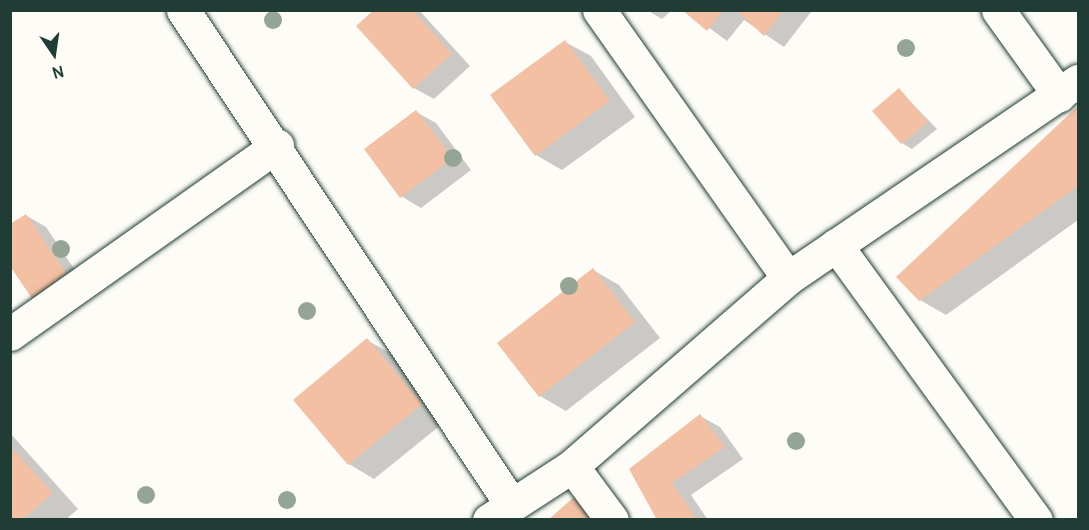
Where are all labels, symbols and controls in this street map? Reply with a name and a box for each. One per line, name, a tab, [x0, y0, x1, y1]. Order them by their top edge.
north arrow	[24, 24, 84, 84]
text: N	[51, 61, 66, 82]

